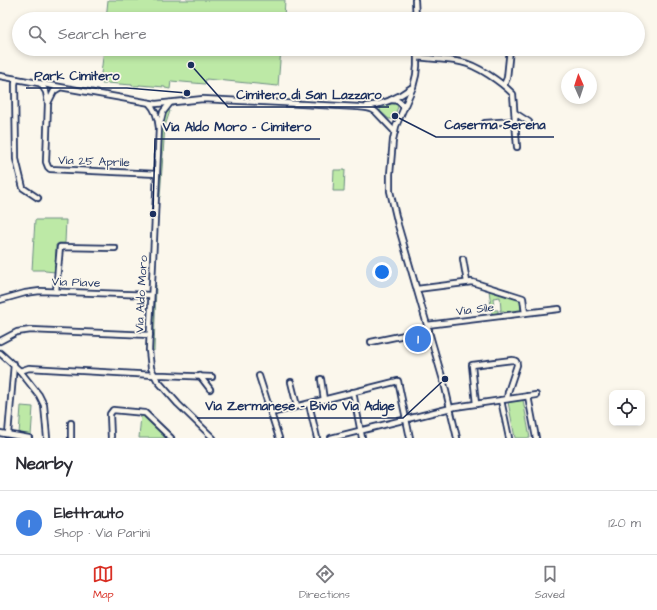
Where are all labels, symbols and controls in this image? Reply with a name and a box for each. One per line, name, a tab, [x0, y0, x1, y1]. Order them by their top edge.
search box	[12, 12, 645, 56]
icon: search	[26, 23, 48, 45]
text: Search here	[58, 24, 147, 45]
callout: Park Cimitero	[26, 63, 127, 88]
text: Park Cimitero	[34, 67, 120, 85]
north arrow	[561, 68, 597, 104]
callout: Cimitero di San Lazzaro	[228, 82, 389, 107]
text: Cimitero di San Lazzaro	[236, 86, 382, 104]
callout: Caserma Serena	[436, 112, 554, 137]
callout: Via Aldo Moro - Cimitero	[155, 114, 320, 139]
text: Caserma Serena	[444, 116, 546, 134]
text: Via Aldo Moro - Cimitero	[162, 118, 312, 136]
street label: Via 25 Aprile	[58, 152, 131, 171]
street label: Via Aldo Moro	[131, 255, 152, 333]
your location	[372, 262, 392, 282]
street label: Via Piave	[51, 273, 101, 292]
street label: Via Sile	[455, 299, 496, 320]
pin: 1	[405, 324, 431, 354]
map controls	[609, 390, 645, 426]
button: locate	[609, 390, 645, 426]
callout: Via Zermanese - Bivio Via Adige	[197, 393, 403, 418]
text: Via Zermanese - Bivio Via Adige	[204, 397, 395, 417]
text: Nearby	[16, 452, 73, 476]
text: Elettrauto	[54, 503, 124, 524]
text: 1	[28, 514, 30, 532]
text: 120 m	[608, 514, 641, 532]
text: Shop · Via Parini	[54, 524, 150, 542]
tab: Map	[92, 563, 114, 602]
tab: Directions	[299, 563, 350, 602]
tab: Saved	[535, 563, 565, 602]

